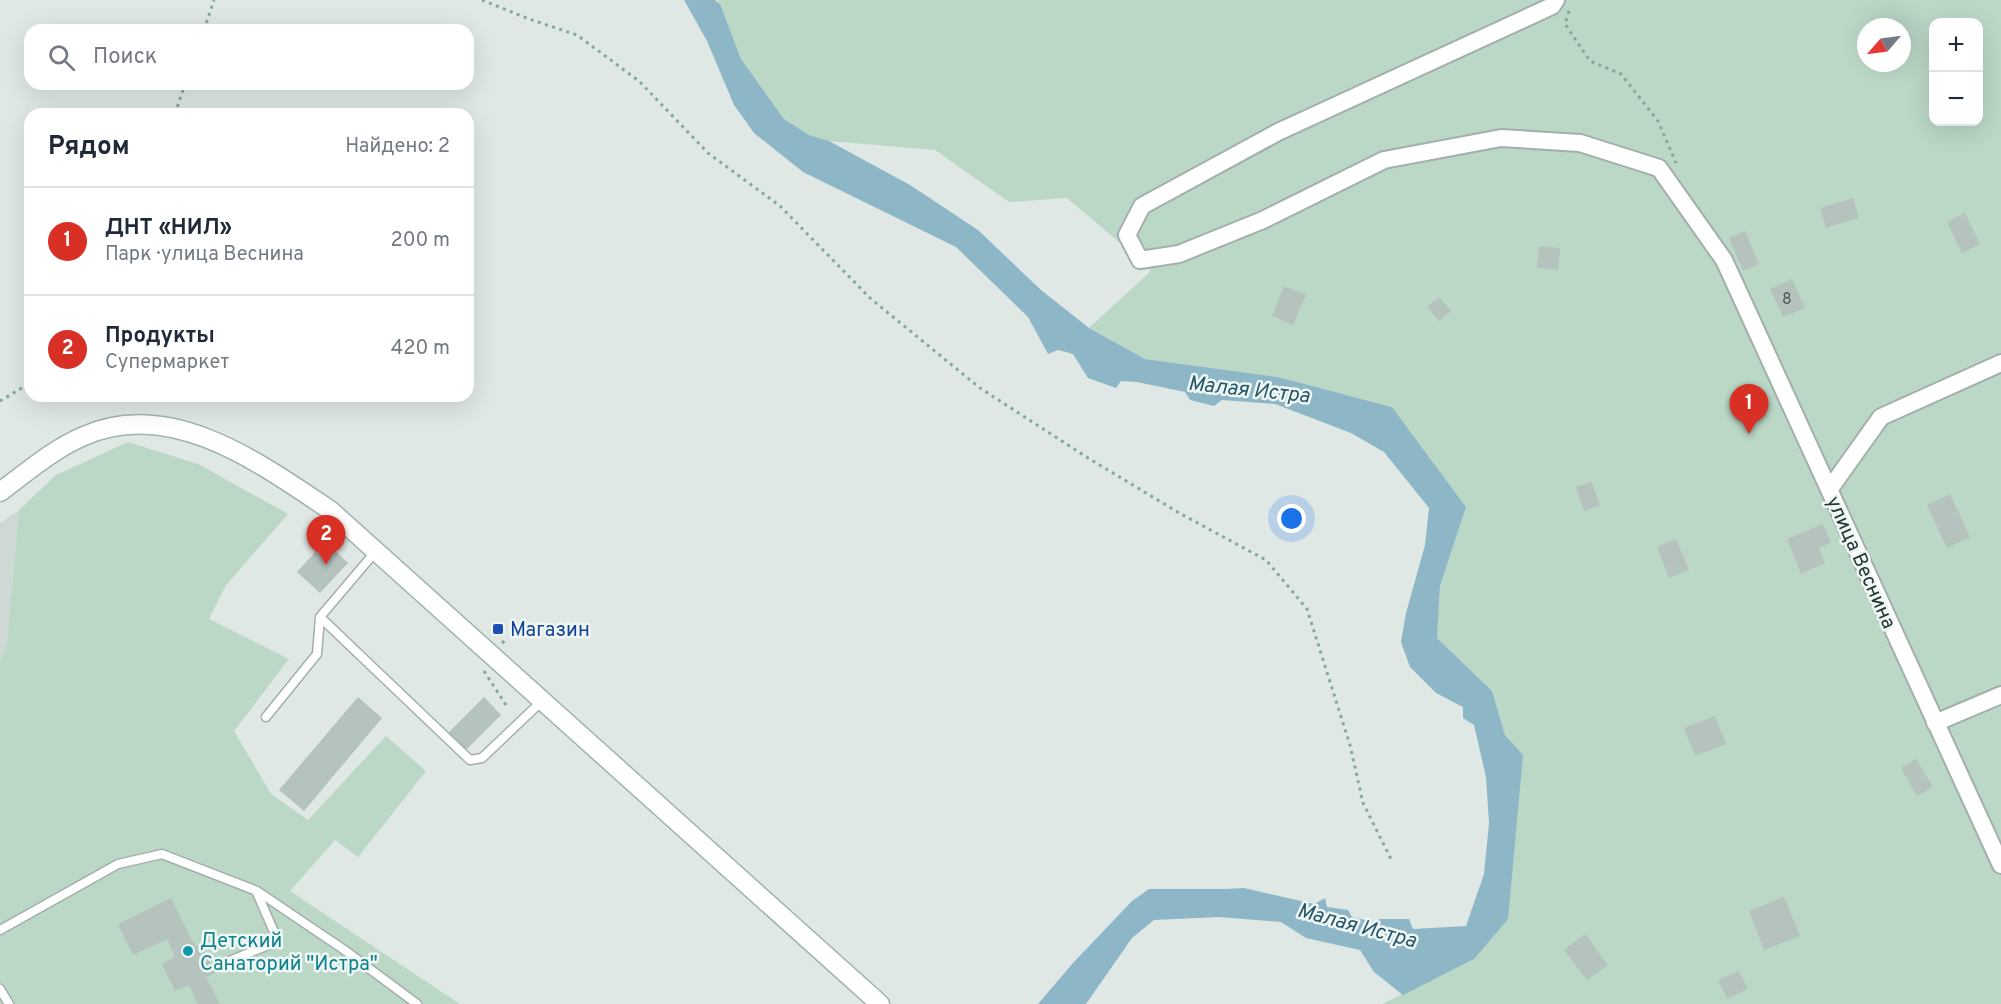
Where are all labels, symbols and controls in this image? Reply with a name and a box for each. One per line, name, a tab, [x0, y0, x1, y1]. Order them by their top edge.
north arrow	[1857, 18, 1911, 72]
map controls	[1929, 18, 1983, 126]
button: +	[1929, 18, 1983, 72]
search box	[24, 24, 474, 90]
icon: search	[45, 41, 78, 74]
text: Поиск	[93, 44, 157, 71]
button: −	[1929, 72, 1983, 126]
text: Рядом	[48, 131, 130, 164]
text: Найдено: 2	[345, 134, 450, 160]
text: ДНТ «НИЛ»	[105, 215, 232, 242]
text: 1	[64, 228, 72, 254]
text: 200 m	[391, 228, 450, 254]
text: Парк · улица Веснина	[105, 242, 304, 268]
house number: 8	[1782, 290, 1792, 310]
text: Продукты	[105, 323, 215, 350]
text: 2	[61, 336, 74, 362]
text: 420 m	[391, 336, 450, 362]
text: Супермаркет	[105, 350, 229, 376]
water label: Малая Истра	[1187, 371, 1311, 410]
pin: 1	[1730, 384, 1768, 434]
street label: улица Веснина	[1819, 492, 1901, 633]
your location	[1277, 504, 1306, 533]
pin: 2	[306, 516, 346, 565]
place label: Магазин	[510, 618, 590, 644]
marker: Магазин	[491, 622, 505, 636]
water label: Малая Истра	[1294, 898, 1419, 955]
place label: Детский Санаторий "Истра"	[200, 929, 378, 978]
marker: Детский Санаторий "Истра"	[181, 944, 195, 958]

